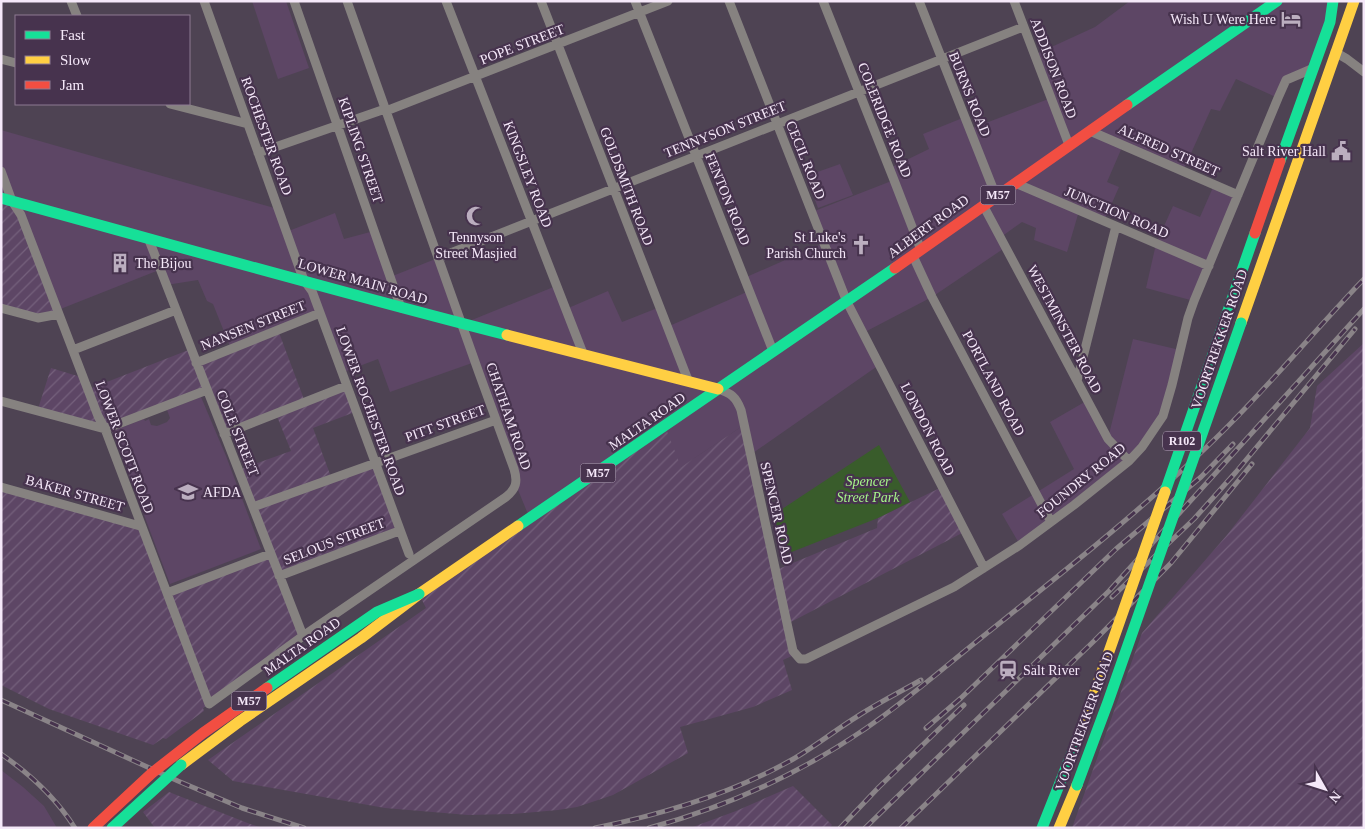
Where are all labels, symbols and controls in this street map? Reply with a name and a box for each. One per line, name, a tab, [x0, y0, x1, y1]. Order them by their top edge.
hotel icon: Wish U Were Here	[1280, 8, 1302, 30]
place label: Wish U Were Here	[1170, 12, 1276, 27]
legend	[15, 15, 190, 105]
street label: ADDISON ROAD	[1028, 16, 1080, 120]
street label: POPE STREET	[478, 21, 567, 67]
text: Fast	[60, 27, 86, 43]
street label: BURNS ROAD	[946, 50, 993, 139]
text: Slow	[60, 52, 91, 68]
street label: COLERIDGE ROAD	[855, 61, 914, 180]
street label: ROCHESTER ROAD	[238, 75, 295, 197]
text: Jam	[60, 77, 84, 93]
street label: KIPLING STREET	[335, 95, 386, 205]
street label: TENNYSON STREET	[662, 98, 789, 161]
street label: KINGSLEY ROAD	[500, 119, 555, 229]
street label: CECIL ROAD	[783, 119, 828, 202]
street label: ALFRED STREET	[1116, 121, 1222, 180]
street label: GOLDSMITH ROAD	[597, 125, 656, 248]
public building icon: Salt River Hall	[1330, 140, 1352, 162]
place label: Salt River Hall	[1242, 144, 1326, 159]
street label: FENTON ROAD	[702, 151, 753, 247]
street label: JUNCTION ROAD	[1062, 184, 1171, 241]
road number: M57	[980, 186, 1016, 204]
street label: ALBERT ROAD	[885, 192, 972, 261]
mosque icon: Tennyson Street Masjied	[465, 205, 487, 227]
place label: Tennyson Street Masjied	[435, 230, 517, 261]
place label: St Luke's Parish Church	[766, 230, 846, 261]
church icon: St Luke's Parish Church	[850, 234, 872, 256]
building icon: The Bijou	[109, 252, 131, 274]
place label: The Bijou	[135, 256, 191, 271]
street label: LOWER MAIN ROAD	[297, 256, 429, 307]
street label: WESTMINSTER ROAD	[1024, 263, 1105, 396]
street label: VOORTREKKER ROAD	[1189, 267, 1250, 411]
street label: NANSEN STREET	[199, 297, 308, 353]
street label: LOWER ROCHESTER ROAD	[333, 325, 408, 497]
street label: PORTLAND ROAD	[959, 328, 1028, 438]
street label: CHATHAM ROAD	[483, 361, 534, 472]
street label: LOWER SCOTT ROAD	[92, 379, 157, 515]
street label: LONDON ROAD	[898, 380, 957, 478]
street label: COLE STREET	[213, 388, 262, 479]
street label: MALTA ROAD	[606, 390, 688, 453]
street label: PITT STREET	[403, 402, 488, 445]
road number: R102	[1163, 432, 1201, 451]
street label: FOUNDRY ROAD	[1034, 440, 1129, 521]
street label: SPENCER ROAD	[757, 460, 796, 566]
road number: M57	[580, 463, 616, 482]
street label: BAKER STREET	[24, 472, 127, 515]
park label: Spencer Street Park	[837, 474, 900, 505]
school or university icon: AFDA	[177, 481, 199, 503]
place label: AFDA	[203, 485, 242, 500]
street label: SELOUS STREET	[281, 515, 388, 568]
street label: MALTA ROAD	[261, 615, 343, 678]
street label: VOORTREKKER ROAD	[1052, 650, 1117, 793]
station icon: Salt River	[997, 659, 1019, 681]
place label: Salt River	[1023, 663, 1080, 678]
road number: M57	[232, 691, 266, 710]
north arrow	[1300, 764, 1350, 814]
text: N	[1326, 788, 1344, 806]

